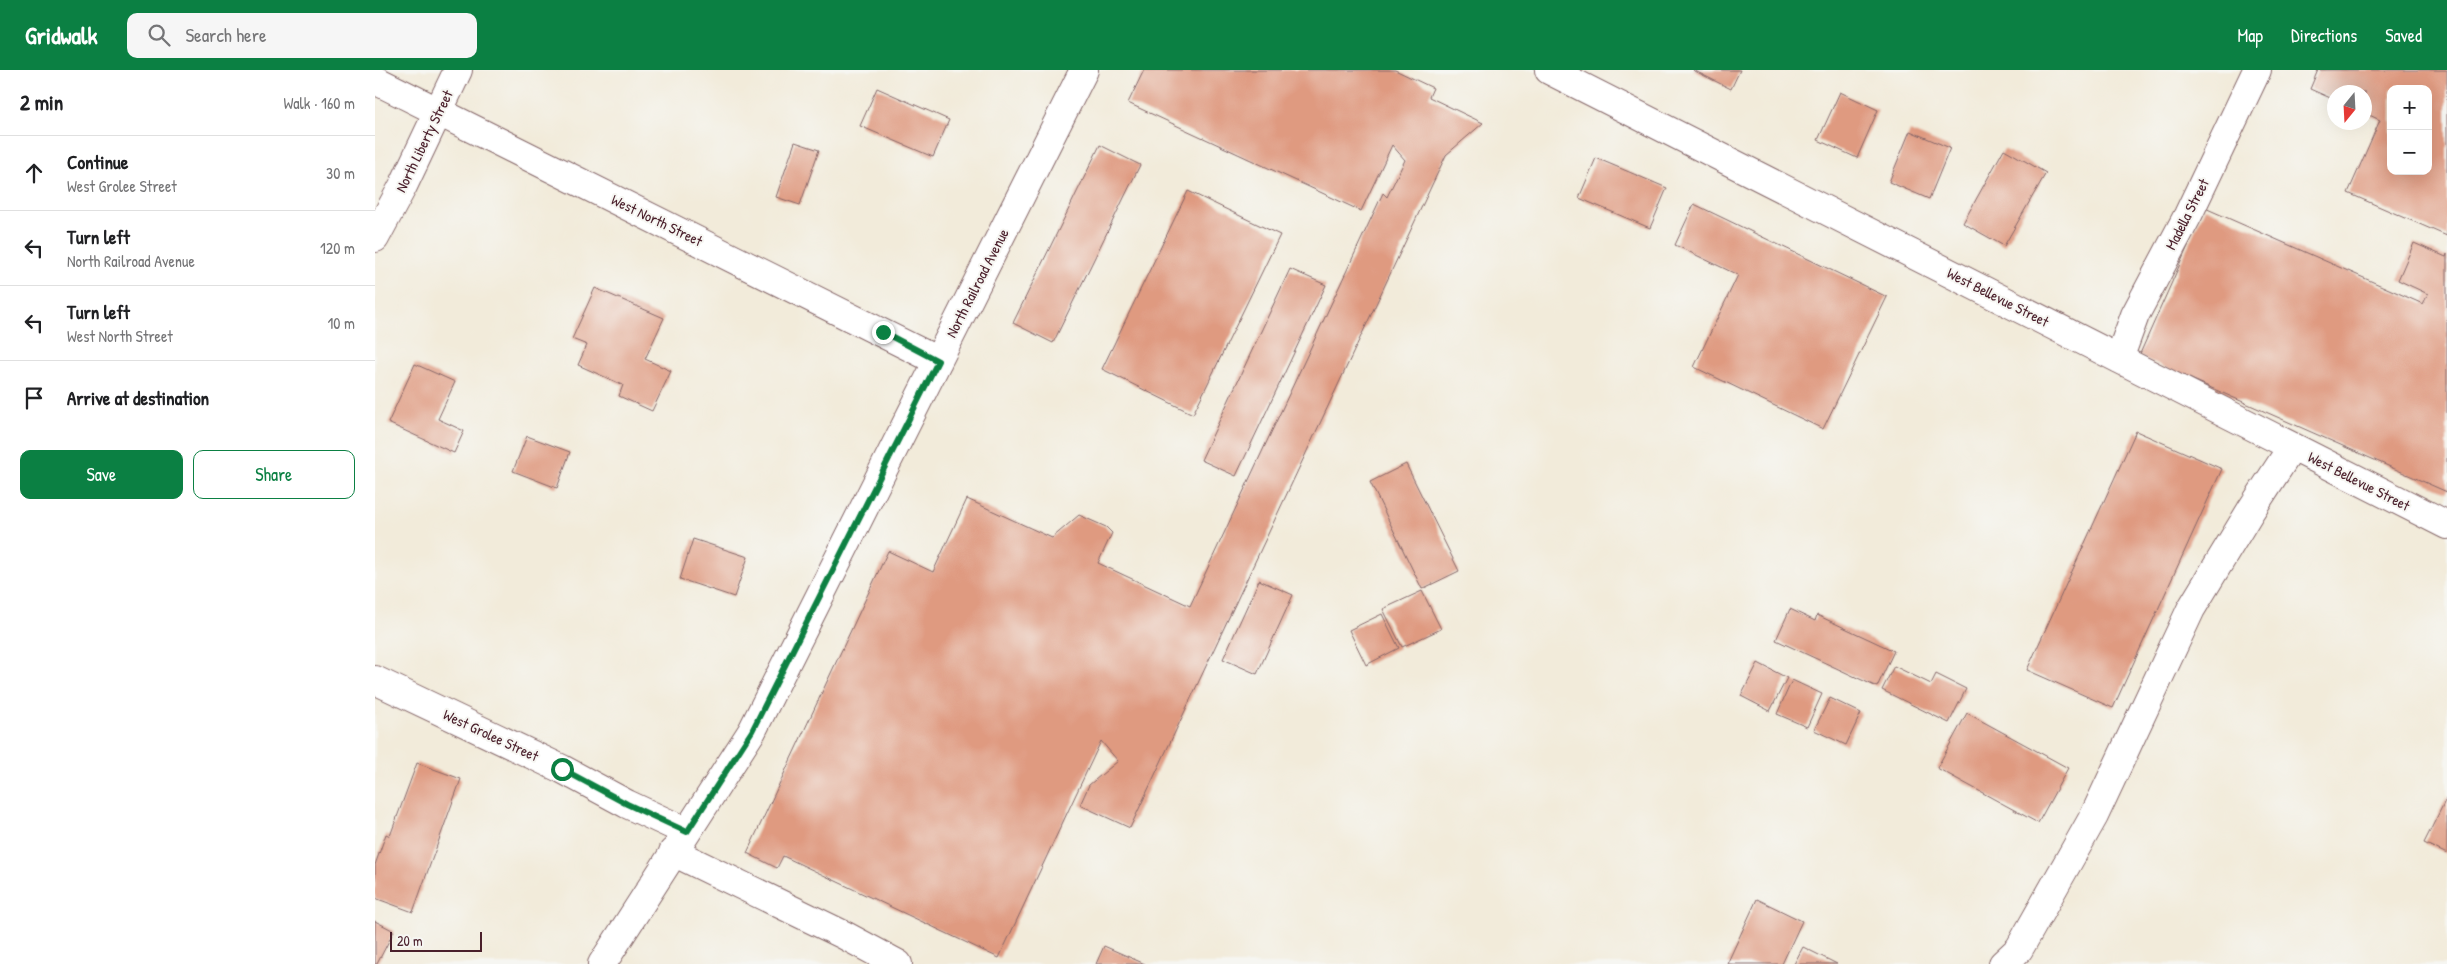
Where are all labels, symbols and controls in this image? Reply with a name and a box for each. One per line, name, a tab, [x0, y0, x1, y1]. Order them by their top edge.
search box	[127, 13, 477, 58]
text: Gridwalk	[25, 19, 97, 51]
icon: search	[145, 21, 173, 49]
text: Search here	[185, 22, 267, 48]
text: Map	[2238, 23, 2263, 48]
text: Directions	[2291, 23, 2357, 48]
text: Saved	[2385, 23, 2422, 48]
north arrow	[2327, 85, 2372, 130]
map controls	[2387, 85, 2432, 175]
button: +	[2387, 85, 2432, 130]
street label: North Liberty Street	[390, 86, 458, 196]
text: 2 min	[20, 88, 63, 117]
text: Walk · 160 m	[283, 92, 355, 114]
button: −	[2387, 130, 2432, 175]
text: Continue	[67, 149, 128, 175]
icon: ahead	[20, 159, 48, 187]
text: 30 m	[326, 162, 355, 184]
street label: Madella Street	[2160, 174, 2214, 253]
text: West Grolee Street	[67, 175, 177, 197]
street label: West North Street	[608, 189, 707, 252]
text: Turn left	[67, 224, 130, 250]
street label: North Railroad Avenue	[940, 225, 1014, 341]
icon: left	[20, 234, 48, 262]
text: 120 m	[320, 237, 355, 259]
text: North Railroad Avenue	[67, 250, 195, 272]
street label: West Bellevue Street	[1943, 262, 2053, 332]
text: Turn left	[67, 299, 130, 325]
icon: left	[20, 309, 48, 337]
text: 10 m	[327, 312, 355, 334]
route end	[872, 321, 895, 344]
text: West North Street	[67, 325, 173, 347]
icon: arrive	[20, 384, 48, 412]
text: Arrive at destination	[67, 385, 209, 411]
street label: West Bellevue Street	[2304, 446, 2414, 516]
button: Save	[20, 450, 183, 499]
button: Share	[193, 450, 355, 499]
street label: West Grolee Street	[440, 704, 543, 767]
route start	[551, 758, 574, 781]
scale bar	[390, 929, 483, 952]
text: 20 m	[397, 931, 423, 950]

